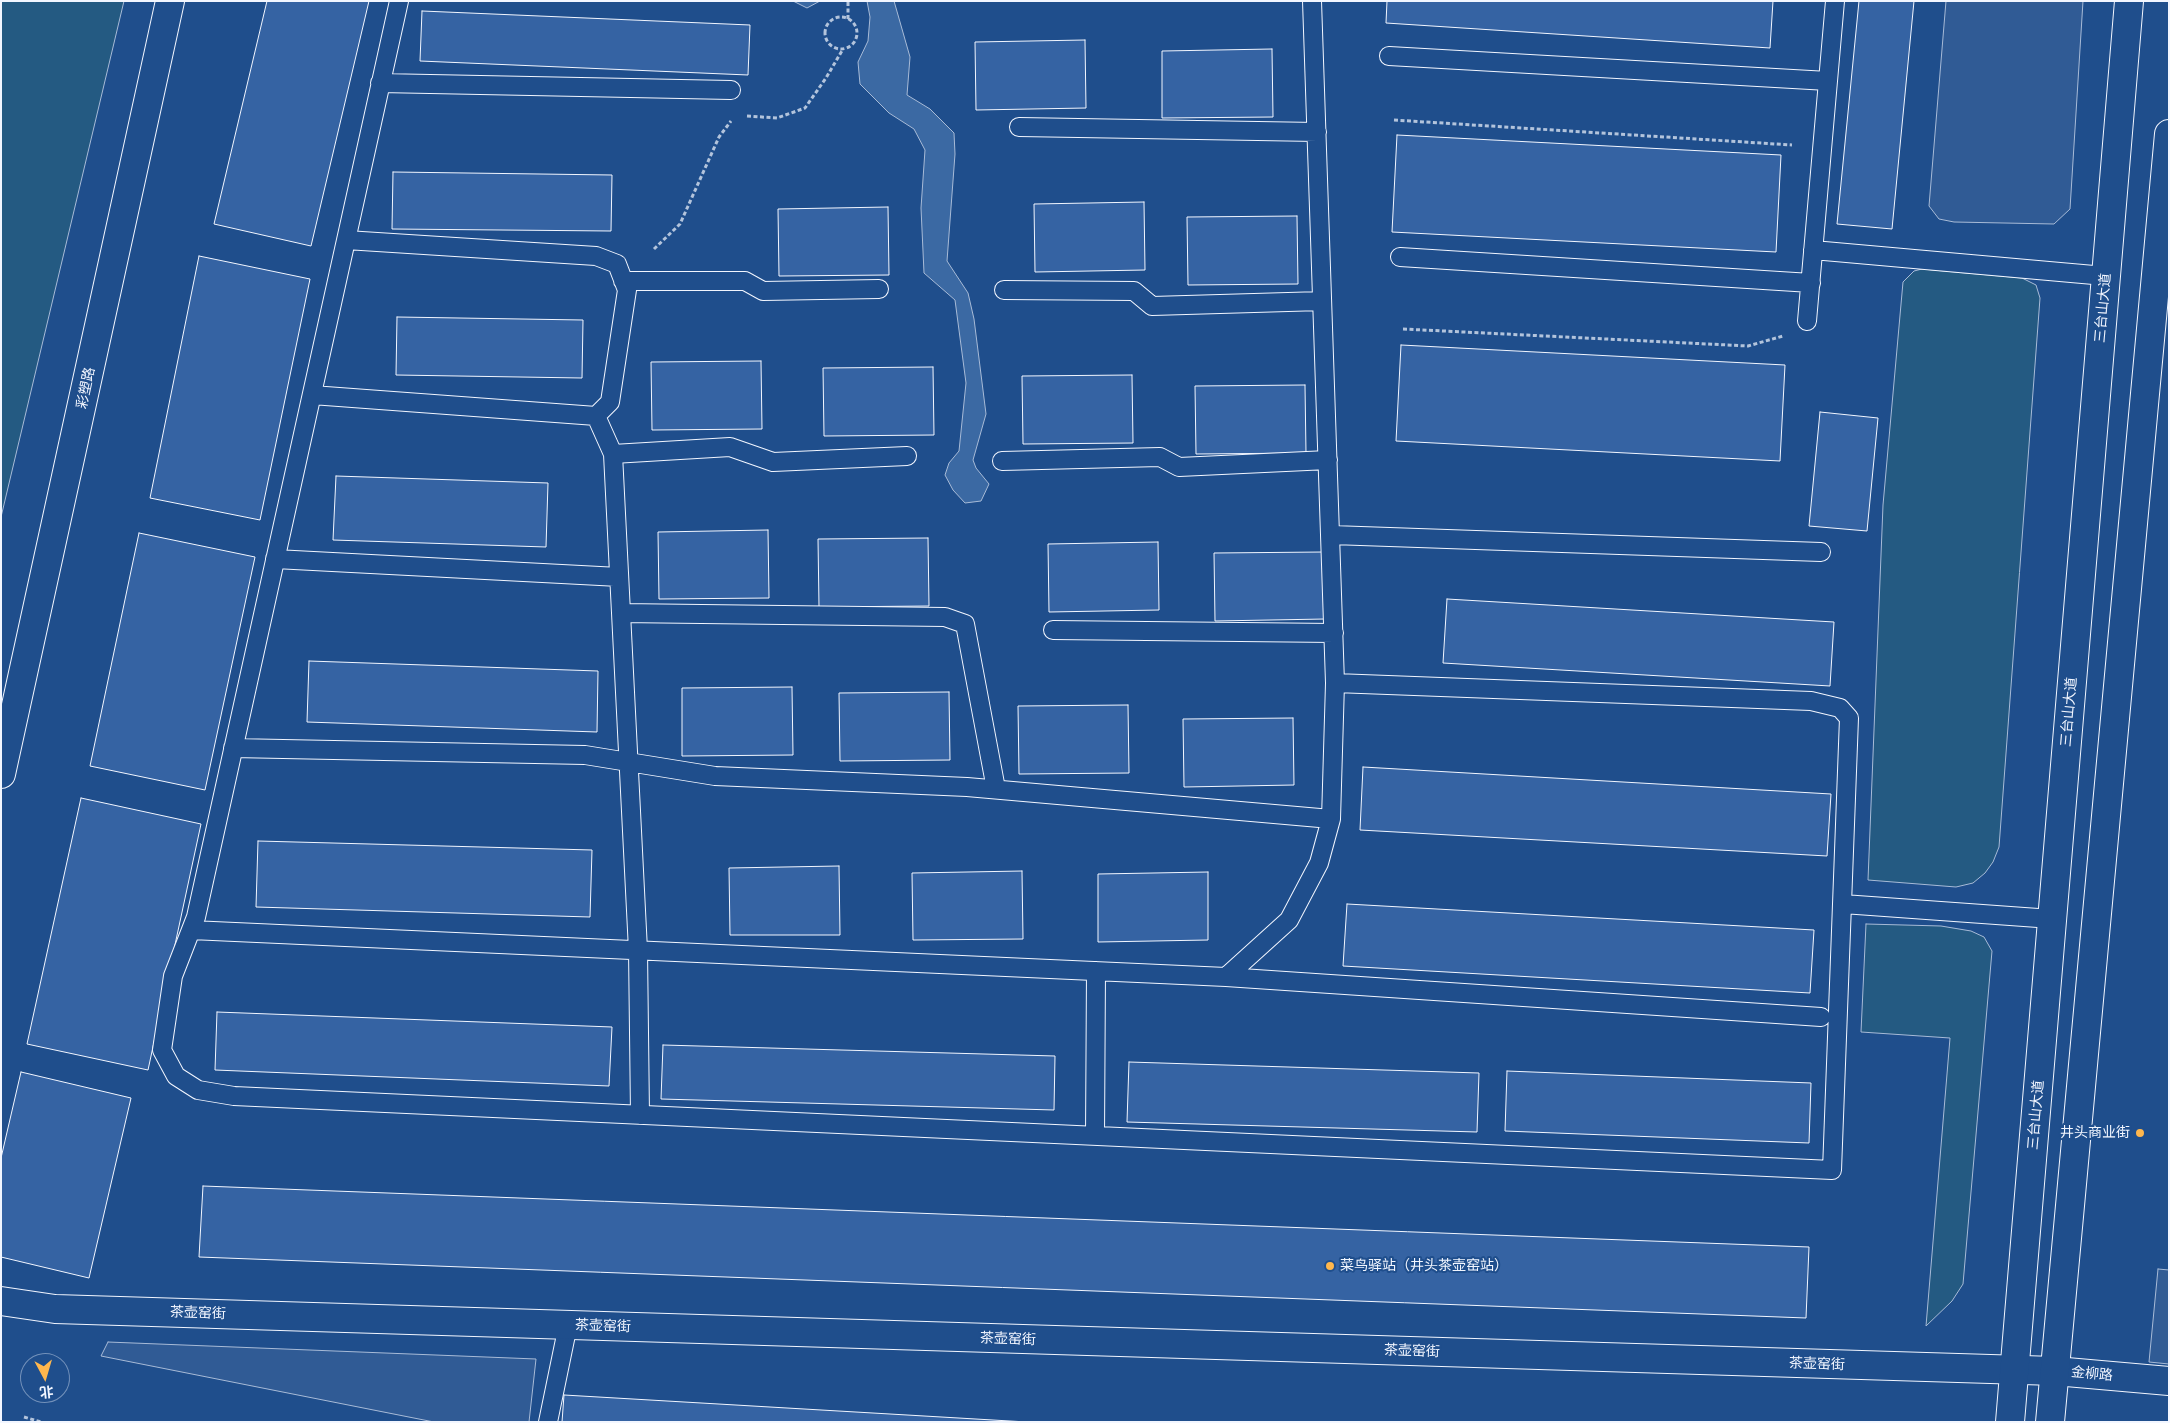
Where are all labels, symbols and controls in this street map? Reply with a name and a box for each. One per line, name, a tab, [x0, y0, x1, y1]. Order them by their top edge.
street label: 三台山大道	[2092, 272, 2114, 344]
street label: 彩塑路	[73, 366, 99, 410]
street label: 三台山大道	[2058, 676, 2080, 748]
street label: 三台山大道	[2025, 1079, 2047, 1151]
place label: 井头商业街	[2060, 1125, 2130, 1141]
marker: 井头商业街	[2134, 1127, 2146, 1139]
place label: 菜鸟驿站（井头茶壶窑站）	[1340, 1258, 1508, 1274]
marker: 菜鸟驿站（井头茶壶窑站）	[1324, 1260, 1336, 1272]
street label: 茶壶窑街	[170, 1304, 226, 1322]
street label: 茶壶窑街	[575, 1317, 631, 1335]
street label: 茶壶窑街	[980, 1330, 1036, 1348]
street label: 茶壶窑街	[1384, 1342, 1440, 1360]
north arrow	[20, 1353, 70, 1403]
street label: 茶壶窑街	[1789, 1355, 1845, 1373]
street label: 金柳路	[2070, 1364, 2114, 1384]
text: 北	[39, 1383, 54, 1401]

